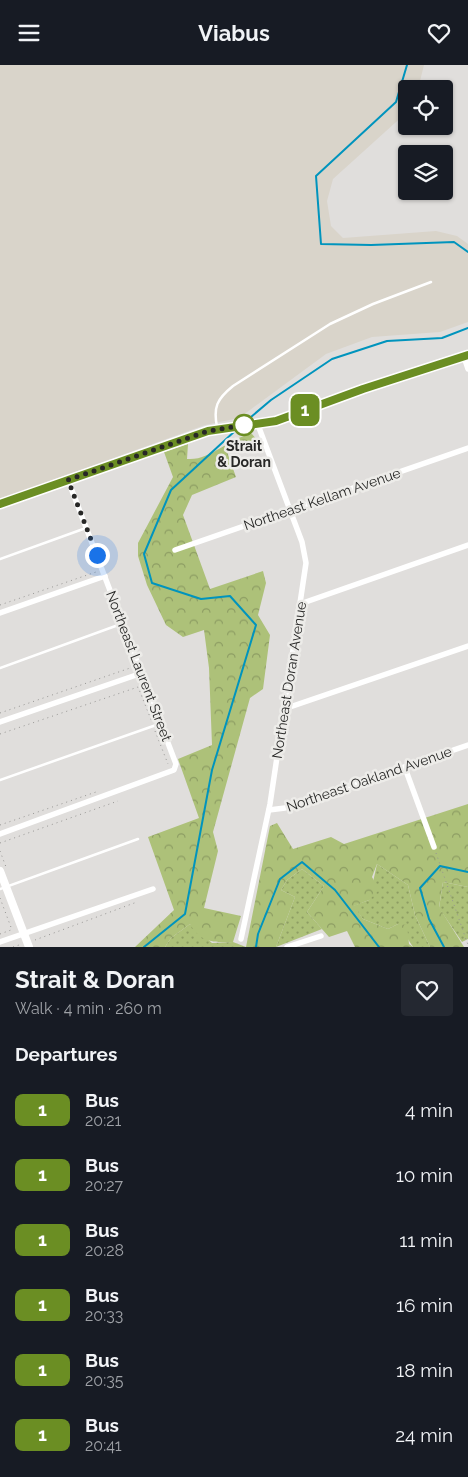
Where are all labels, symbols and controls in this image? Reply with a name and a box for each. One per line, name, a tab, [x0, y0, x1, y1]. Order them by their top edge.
icon: menu	[15, 19, 43, 47]
icon: heart	[425, 19, 453, 47]
text: Viabus	[198, 20, 270, 46]
map controls	[398, 80, 453, 200]
button: locate	[398, 80, 453, 135]
button: layers	[398, 145, 453, 200]
line badge: 1	[289, 394, 321, 426]
text: 1	[301, 399, 309, 420]
marker: Strait & Doran	[233, 414, 255, 436]
place label: Strait & Doran	[217, 438, 271, 470]
street label: Northeast Kellam Avenue	[241, 465, 403, 533]
your location	[85, 543, 110, 568]
street label: Northeast Laurent Street	[103, 589, 175, 744]
street label: Northeast Doran Avenue	[269, 600, 309, 760]
street label: Northeast Oakland Avenue	[284, 743, 454, 815]
button: heart	[401, 964, 453, 1016]
text: Strait & Doran	[15, 965, 175, 994]
text: Walk · 4 min · 260 m	[15, 999, 162, 1018]
text: Departures	[15, 1043, 117, 1065]
text: Bus	[85, 1089, 119, 1111]
text: 1	[38, 1099, 47, 1120]
text: 4 min	[405, 1099, 453, 1121]
text: 20:21	[85, 1111, 121, 1130]
text: Bus	[85, 1154, 119, 1176]
text: 1	[38, 1164, 47, 1185]
text: 10 min	[396, 1164, 453, 1186]
text: 20:27	[85, 1176, 123, 1195]
text: Bus	[85, 1219, 119, 1241]
text: 1	[38, 1229, 47, 1250]
text: 11 min	[399, 1229, 453, 1251]
text: 20:28	[85, 1241, 124, 1260]
text: Bus	[85, 1284, 119, 1306]
text: 1	[38, 1294, 47, 1315]
text: 16 min	[396, 1294, 453, 1316]
text: 20:33	[85, 1306, 123, 1325]
text: Bus	[85, 1349, 119, 1371]
text: 1	[38, 1359, 47, 1380]
text: 18 min	[396, 1359, 453, 1381]
text: 20:35	[85, 1371, 123, 1390]
text: Bus	[85, 1414, 119, 1436]
text: 1	[38, 1424, 47, 1445]
text: 24 min	[395, 1424, 453, 1446]
text: 20:41	[85, 1436, 122, 1455]

